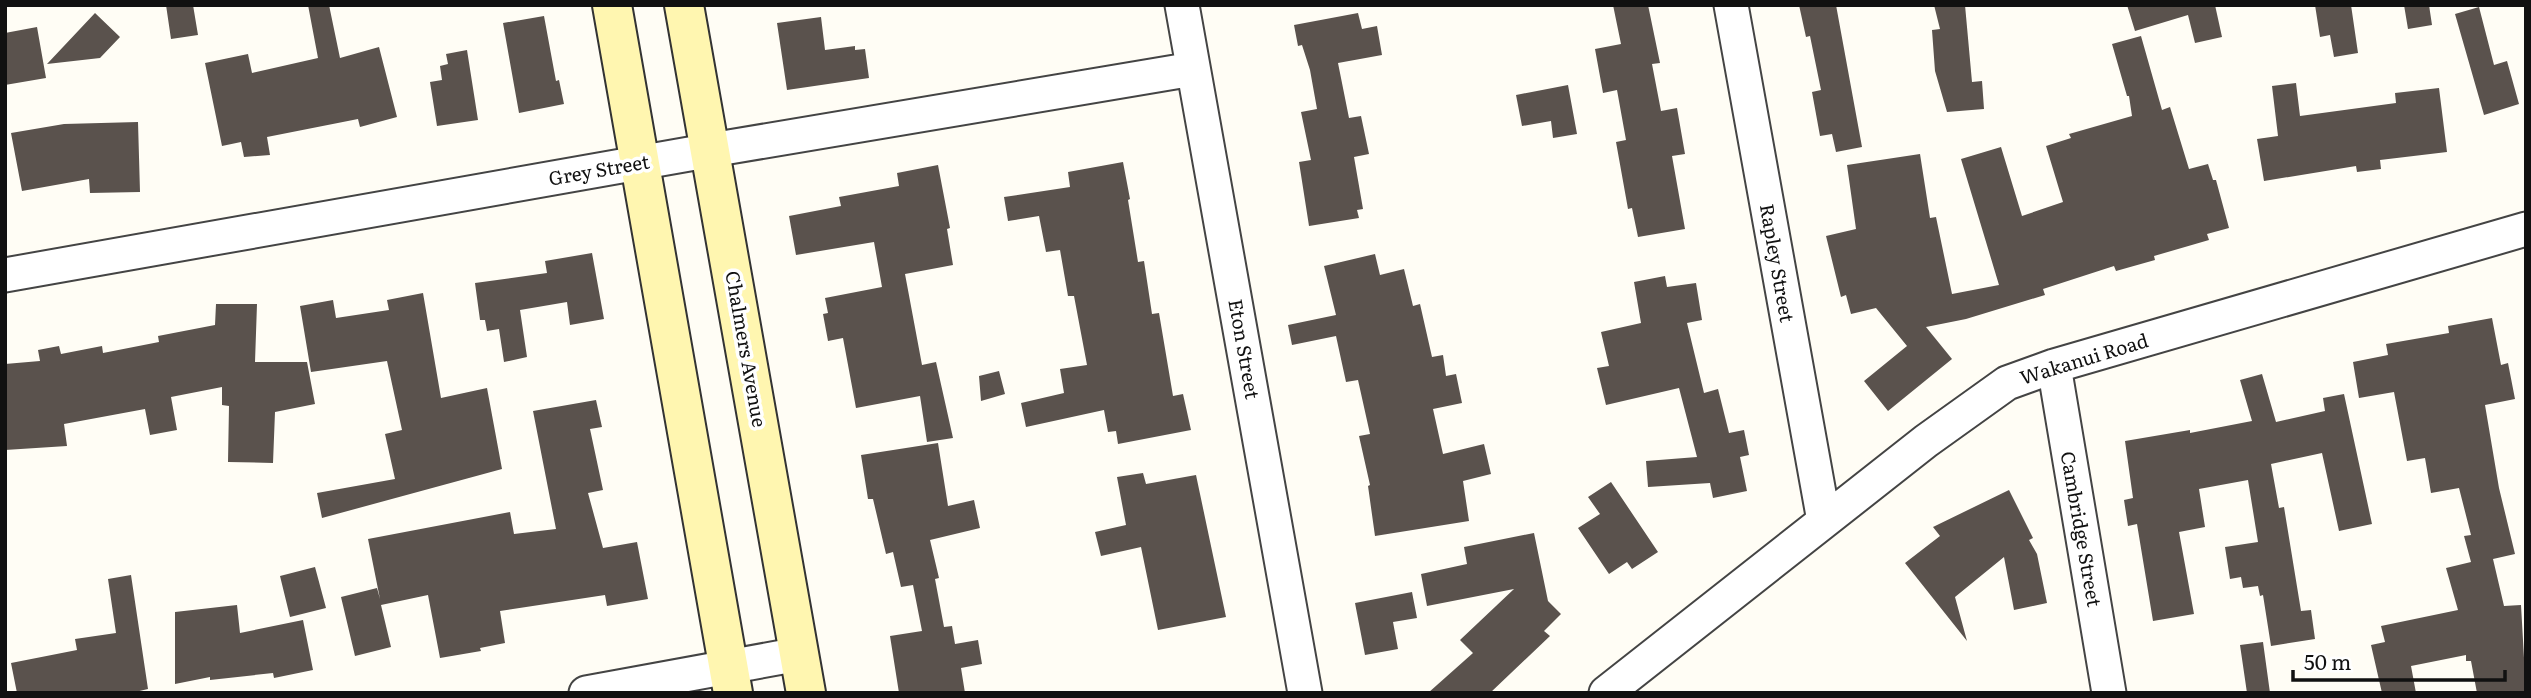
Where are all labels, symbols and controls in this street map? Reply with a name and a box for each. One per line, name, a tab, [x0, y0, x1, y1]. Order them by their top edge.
street label: Grey Street	[546, 146, 652, 192]
street label: Rapley Street	[1754, 201, 1802, 325]
street label: Chalmers Avenue	[719, 268, 775, 429]
street label: Eton Street	[1222, 297, 1268, 401]
street label: Wakanui Road	[2016, 325, 2152, 391]
street label: Cambridge Street	[2055, 449, 2110, 609]
scale bar	[2293, 638, 2505, 682]
text: 50 m	[2304, 645, 2351, 676]

